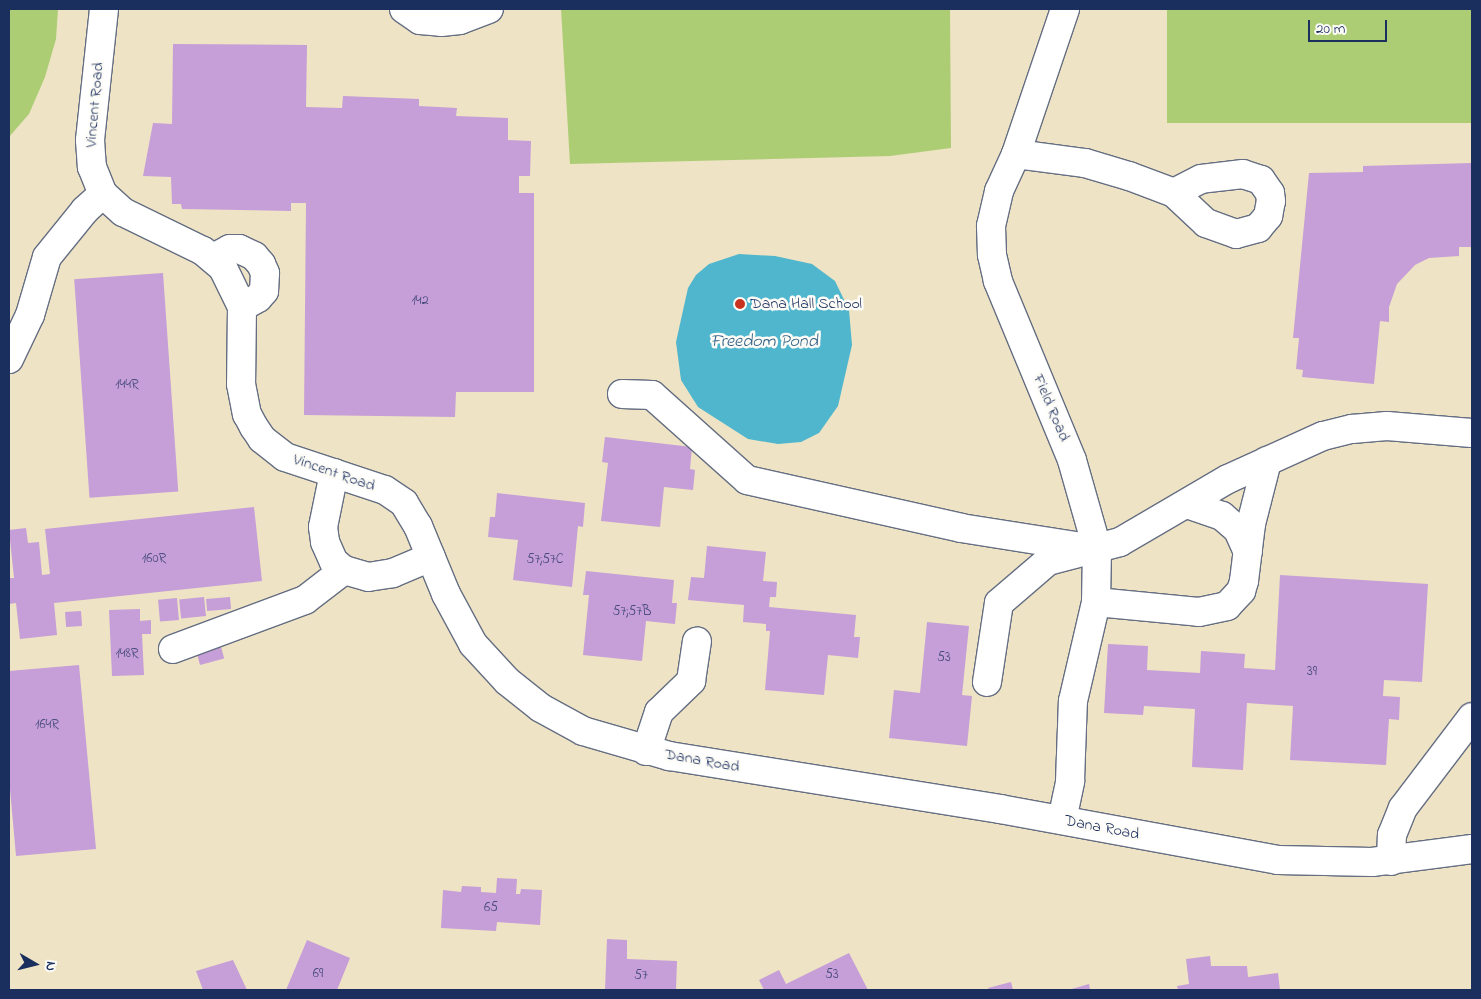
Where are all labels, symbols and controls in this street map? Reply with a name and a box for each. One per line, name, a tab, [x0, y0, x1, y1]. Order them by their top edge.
scale bar	[1311, 10, 1390, 42]
text: 20 m	[1316, 18, 1345, 40]
street label: Vincent Road	[82, 62, 108, 148]
house number: 142	[411, 293, 429, 309]
place label: Dana Hall School	[750, 294, 862, 314]
marker: Dana Hall School	[734, 298, 746, 310]
water label: Freedom Pond	[710, 331, 818, 353]
street label: Field Road	[1028, 372, 1074, 444]
house number: 144R	[115, 377, 139, 393]
street label: Vincent Road	[290, 450, 378, 496]
house number: 160R	[142, 551, 166, 567]
house number: 57;57C	[526, 552, 564, 568]
house number: 57;57B	[613, 604, 651, 620]
house number: 148R	[115, 646, 139, 662]
house number: 53	[937, 650, 951, 666]
house number: 39	[1307, 664, 1317, 680]
house number: 164R	[35, 717, 59, 733]
street label: Dana Road	[663, 745, 741, 777]
street label: Dana Road	[1063, 811, 1141, 845]
house number: 65	[484, 900, 498, 916]
north arrow	[10, 939, 60, 989]
text: N	[39, 960, 61, 972]
house number: 69	[313, 966, 323, 982]
house number: 53	[825, 967, 839, 983]
house number: 57	[634, 968, 648, 984]

